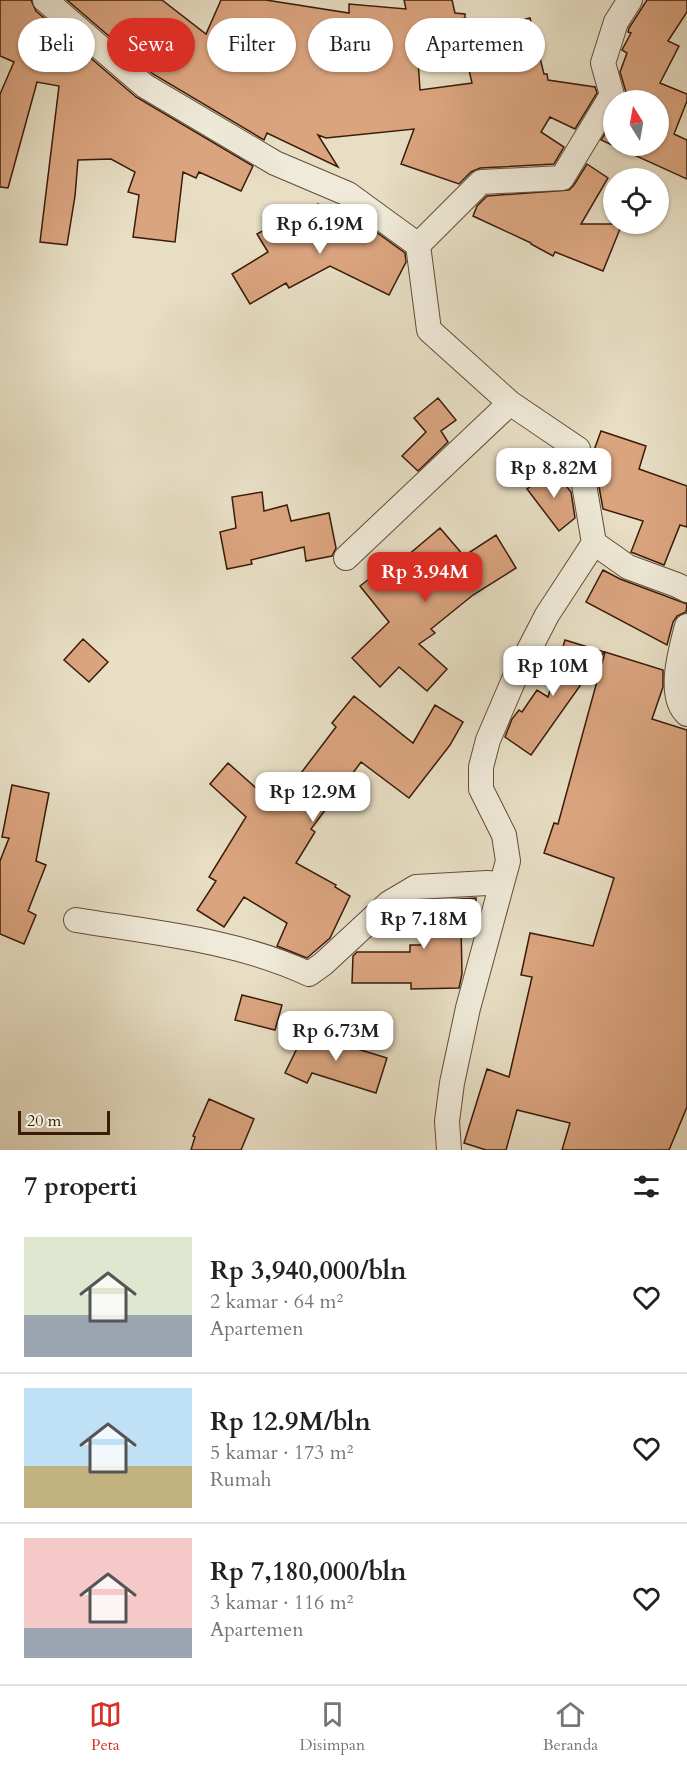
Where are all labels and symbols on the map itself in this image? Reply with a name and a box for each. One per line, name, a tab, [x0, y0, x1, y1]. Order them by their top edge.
north arrow	[603, 90, 669, 156]
pin: Rp 6.19M	[258, 204, 382, 255]
pin: Rp 8.82M	[492, 448, 616, 499]
pin: Rp 3.94M	[363, 552, 487, 603]
pin: Rp 10M	[504, 646, 602, 697]
pin: Rp 12.9M	[251, 772, 375, 823]
pin: Rp 7.18M	[362, 899, 486, 950]
pin: Rp 6.73M	[274, 1011, 398, 1062]
scale bar	[18, 1108, 110, 1136]

